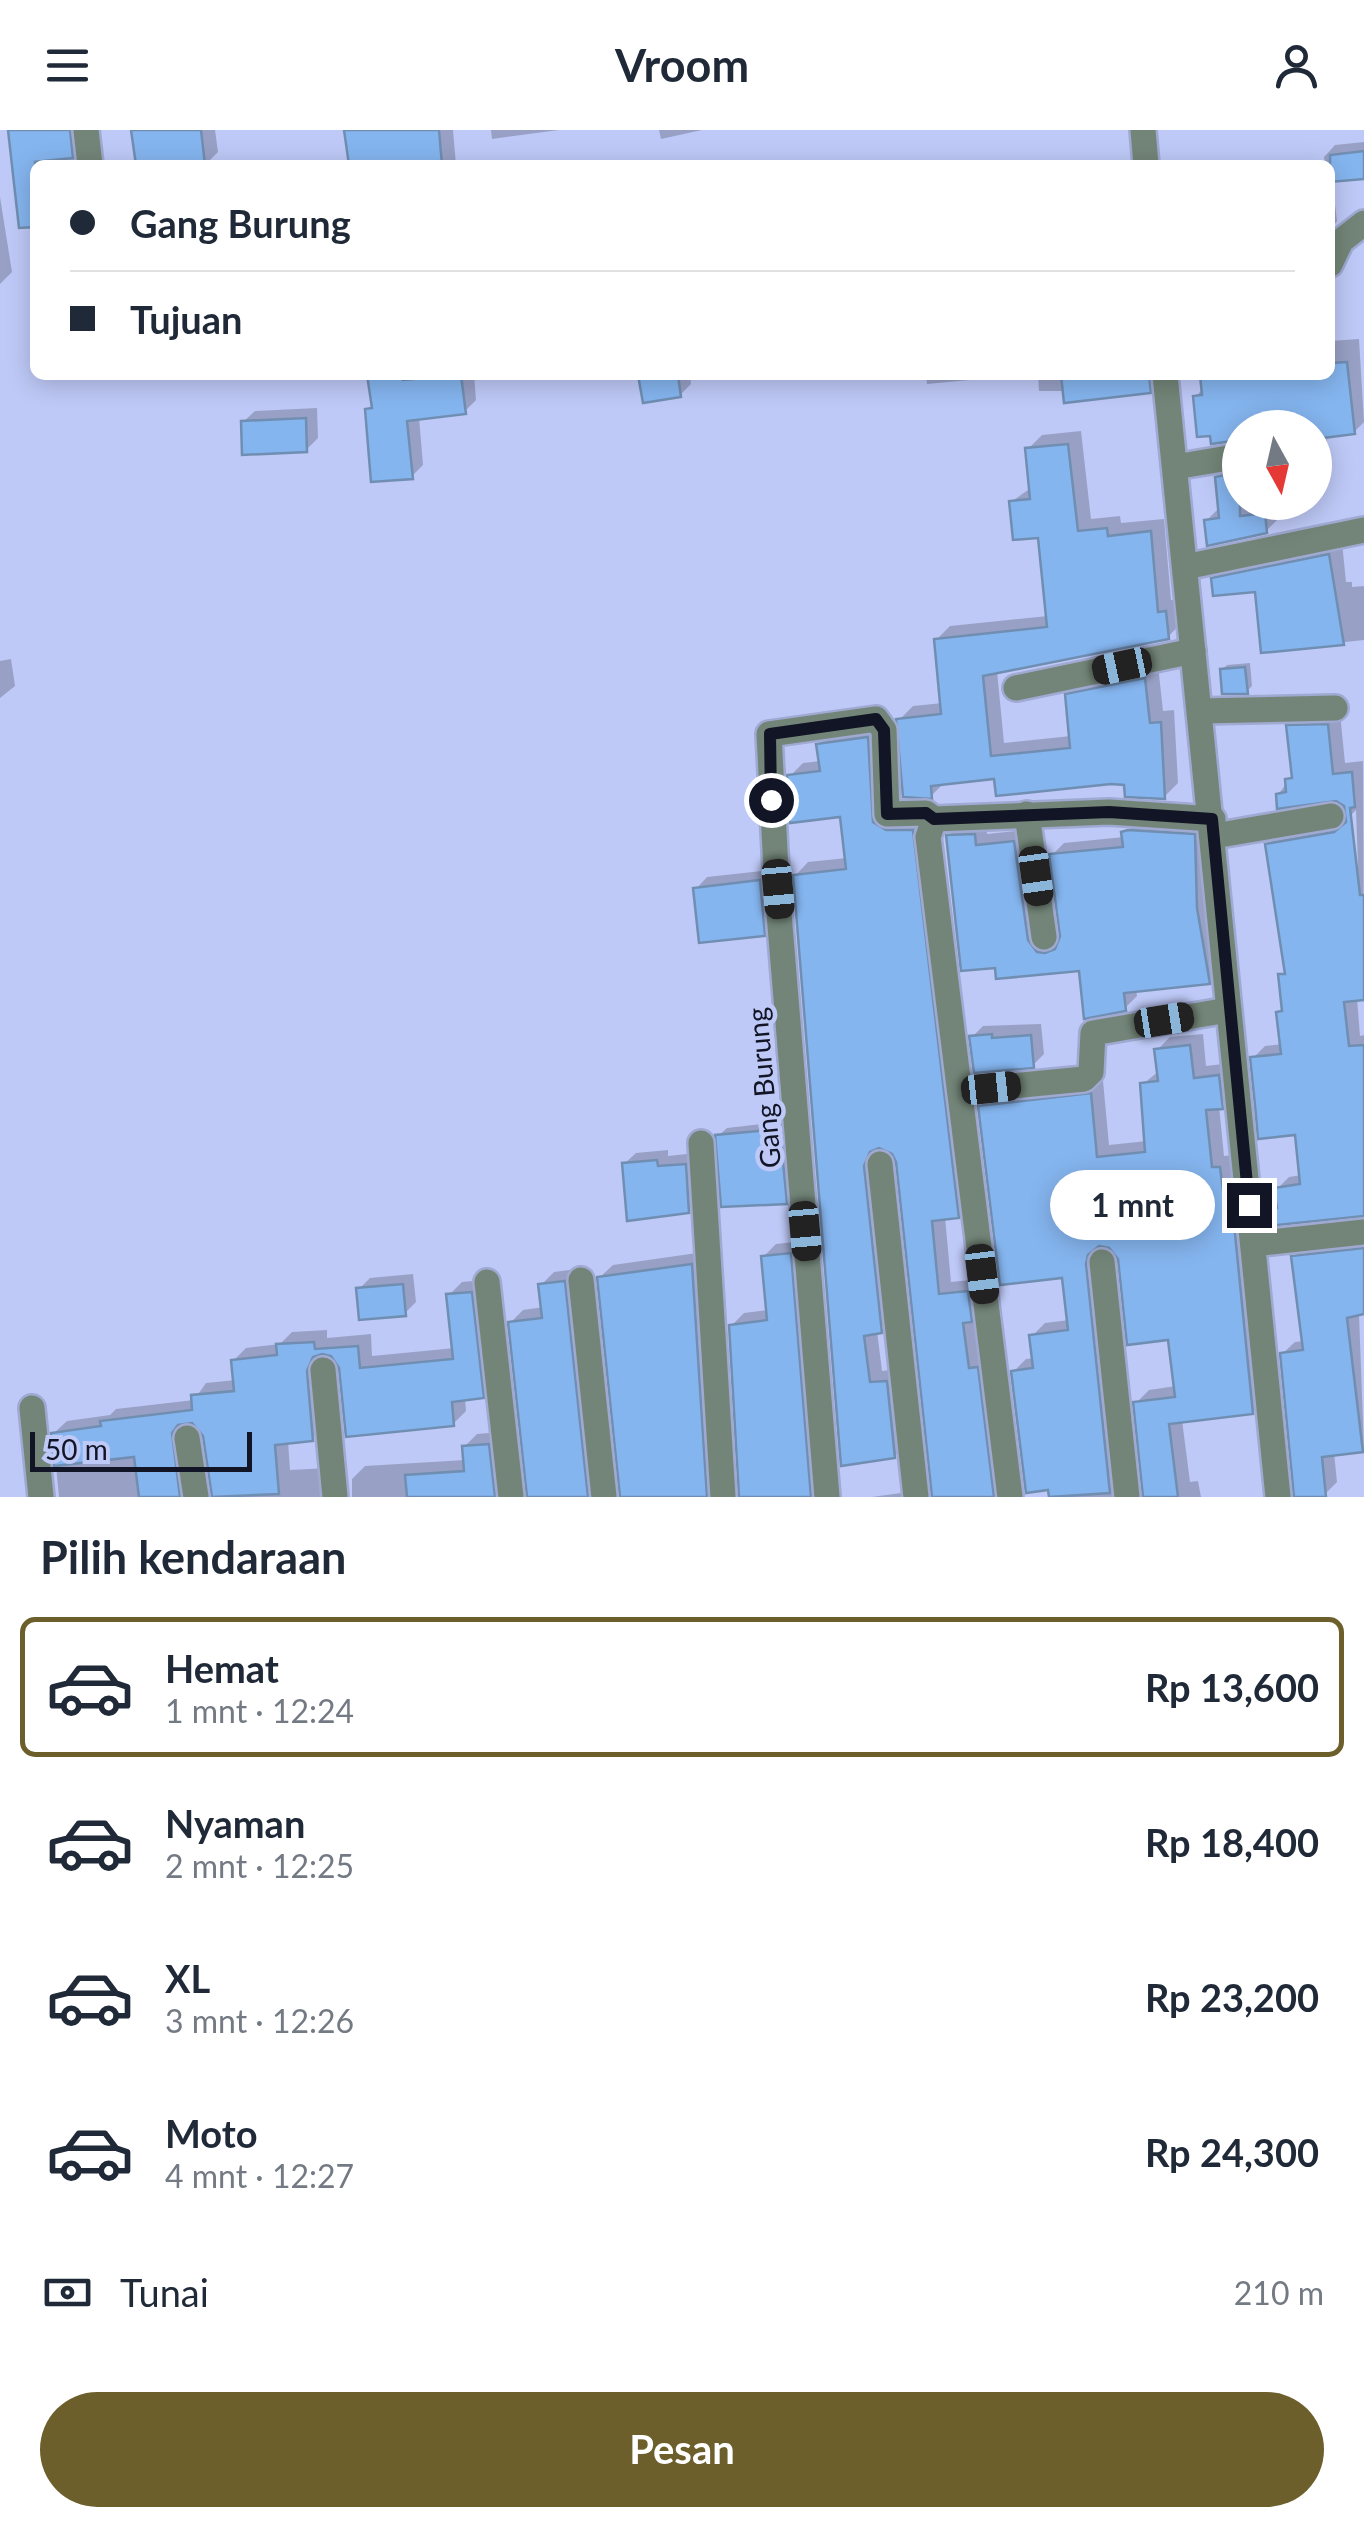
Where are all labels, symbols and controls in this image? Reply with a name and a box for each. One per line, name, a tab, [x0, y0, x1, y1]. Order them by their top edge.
icon: menu	[40, 38, 95, 93]
text: Vroom	[615, 38, 749, 92]
icon: person	[1269, 38, 1324, 93]
text: Gang Burung	[130, 200, 351, 246]
text: Tujuan	[130, 296, 243, 342]
north arrow	[1222, 410, 1332, 520]
map controls	[1222, 410, 1332, 520]
car	[1090, 645, 1154, 687]
route start	[749, 778, 794, 823]
car	[1017, 844, 1055, 908]
car	[760, 858, 796, 920]
car	[1132, 1000, 1196, 1040]
street label: Gang Burung	[739, 1006, 787, 1170]
car	[960, 1070, 1022, 1106]
callout: 1 mnt	[1049, 1170, 1214, 1240]
route end	[1227, 1183, 1272, 1228]
text: 1 mnt	[1091, 1185, 1174, 1224]
car	[787, 1200, 823, 1262]
car	[963, 1242, 1001, 1306]
scale bar	[30, 1427, 252, 1472]
text: 50 m	[45, 1432, 108, 1466]
text: Pilih kendaraan	[40, 1530, 346, 1584]
icon: car	[45, 1642, 135, 1732]
text: Hemat	[165, 1645, 279, 1691]
text: Rp 13,600	[1145, 1664, 1319, 1710]
text: 1 mnt · 12:24	[165, 1691, 354, 1730]
icon: car	[45, 1797, 135, 1887]
text: Nyaman	[165, 1800, 305, 1846]
text: Rp 18,400	[1145, 1819, 1319, 1865]
text: 2 mnt · 12:25	[165, 1846, 354, 1885]
icon: car	[45, 1952, 135, 2042]
text: XL	[165, 1955, 210, 2001]
text: Rp 23,200	[1145, 1974, 1319, 2020]
text: 3 mnt · 12:26	[165, 2001, 354, 2040]
icon: car	[45, 2107, 135, 2197]
text: Moto	[165, 2110, 258, 2156]
text: Rp 24,300	[1145, 2129, 1319, 2175]
text: 4 mnt · 12:27	[165, 2156, 354, 2195]
icon: cash	[40, 2265, 95, 2320]
text: Tunai	[120, 2269, 209, 2315]
text: 210 m	[1234, 2273, 1324, 2312]
button: Pesan	[40, 2392, 1324, 2507]

